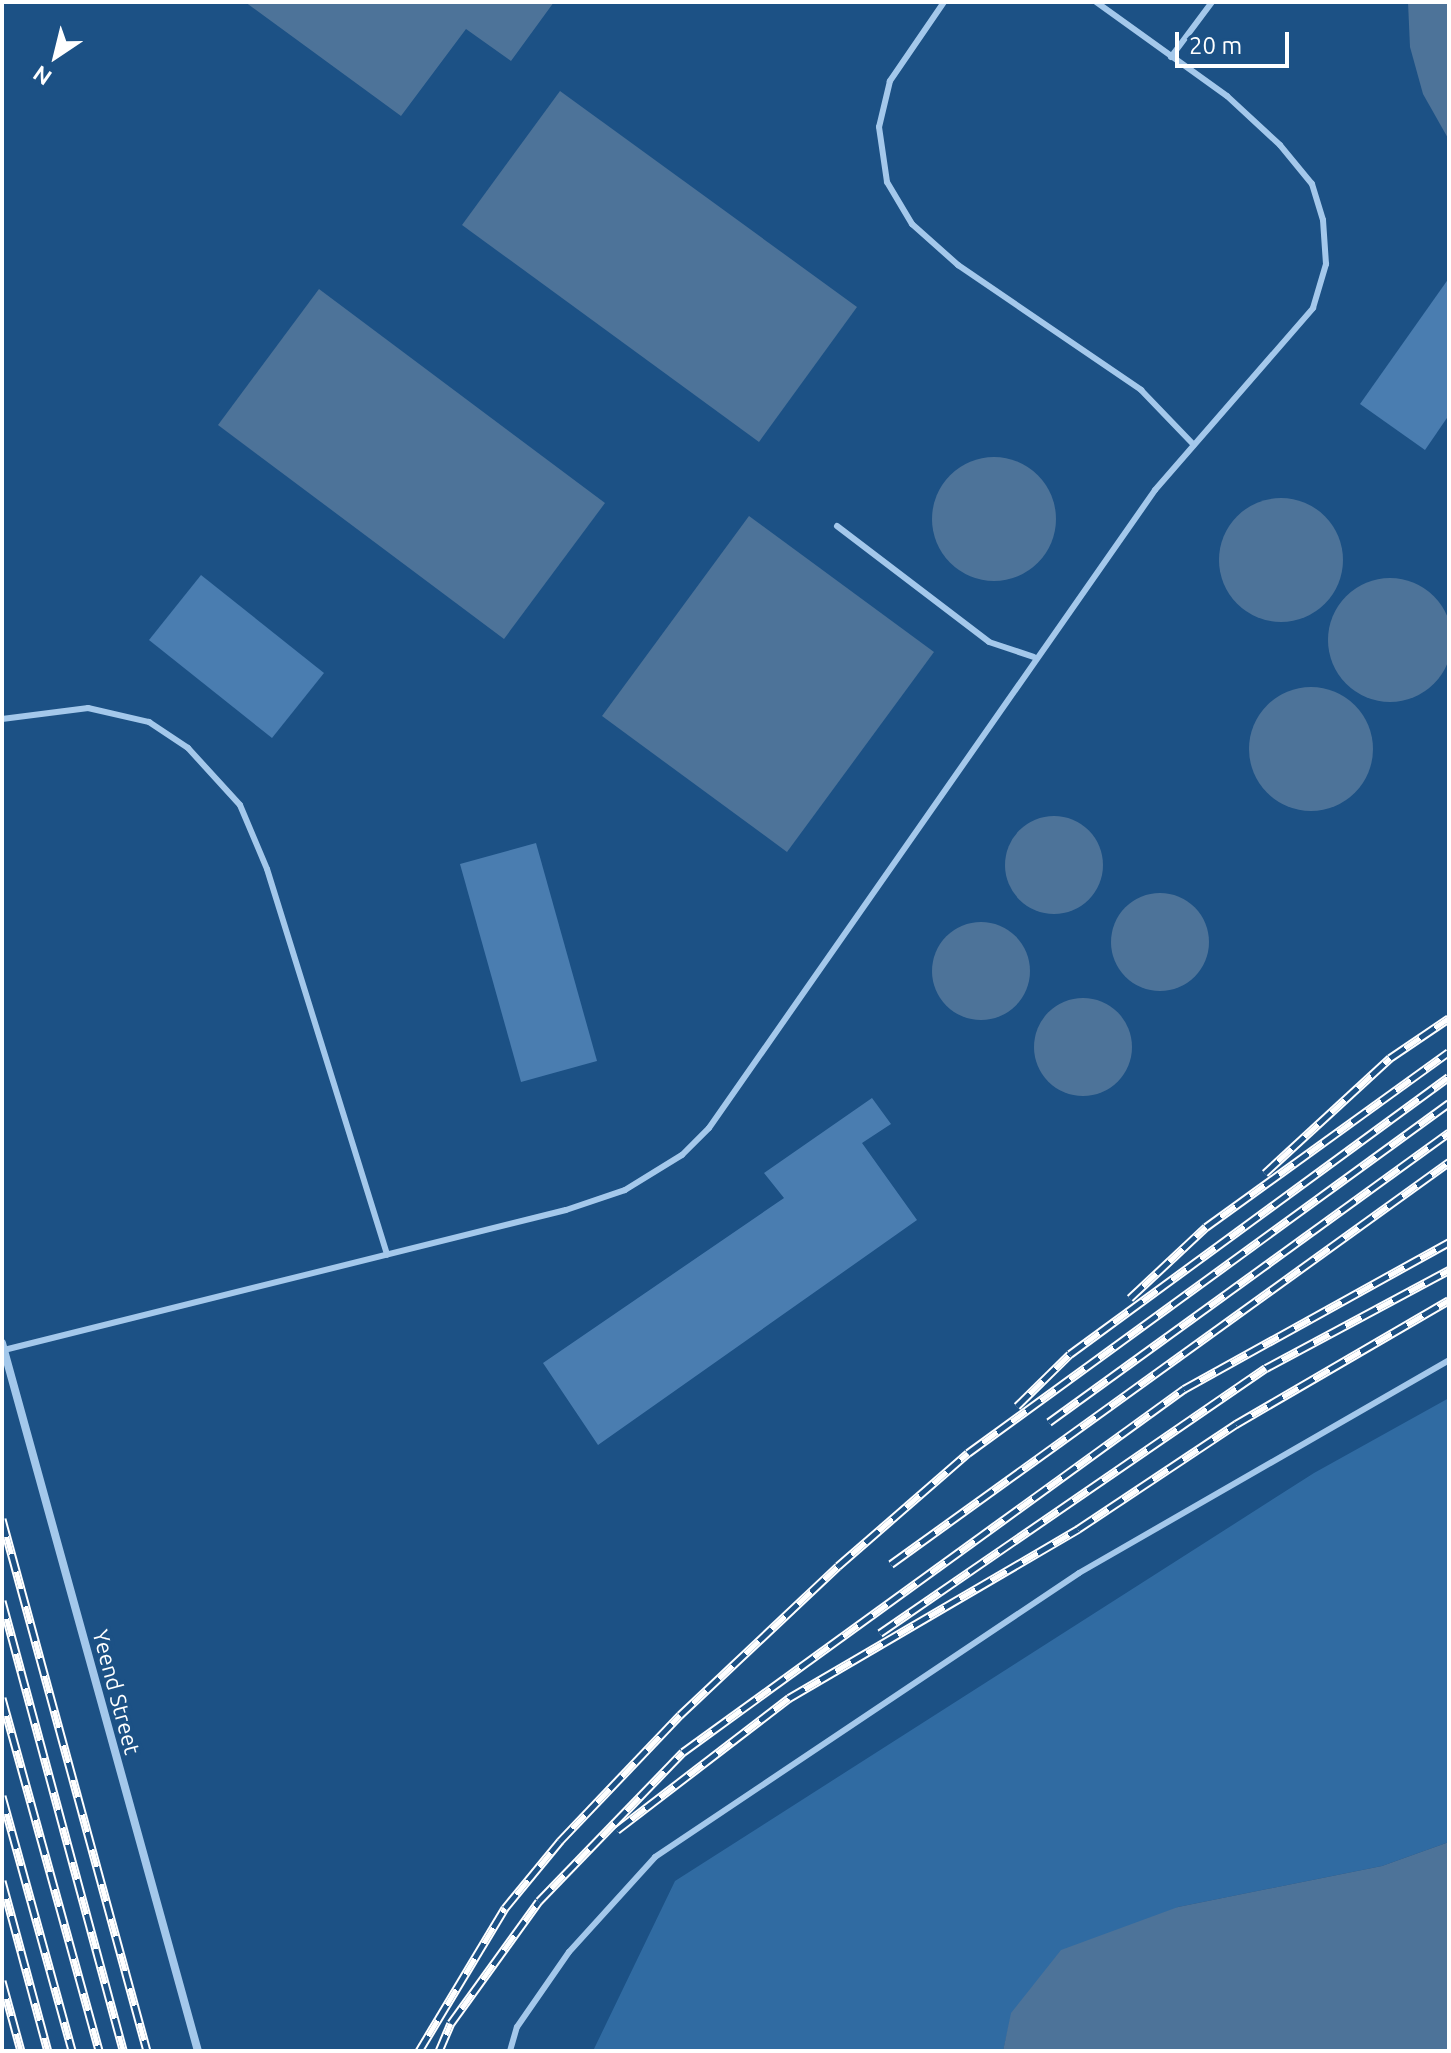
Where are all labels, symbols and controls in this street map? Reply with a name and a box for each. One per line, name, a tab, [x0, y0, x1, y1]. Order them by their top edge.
north arrow	[16, 16, 96, 96]
scale bar	[1179, 16, 1293, 66]
text: 20 m	[1189, 32, 1242, 59]
text: N	[28, 61, 56, 91]
street label: Yeend Street	[88, 1627, 146, 1757]

